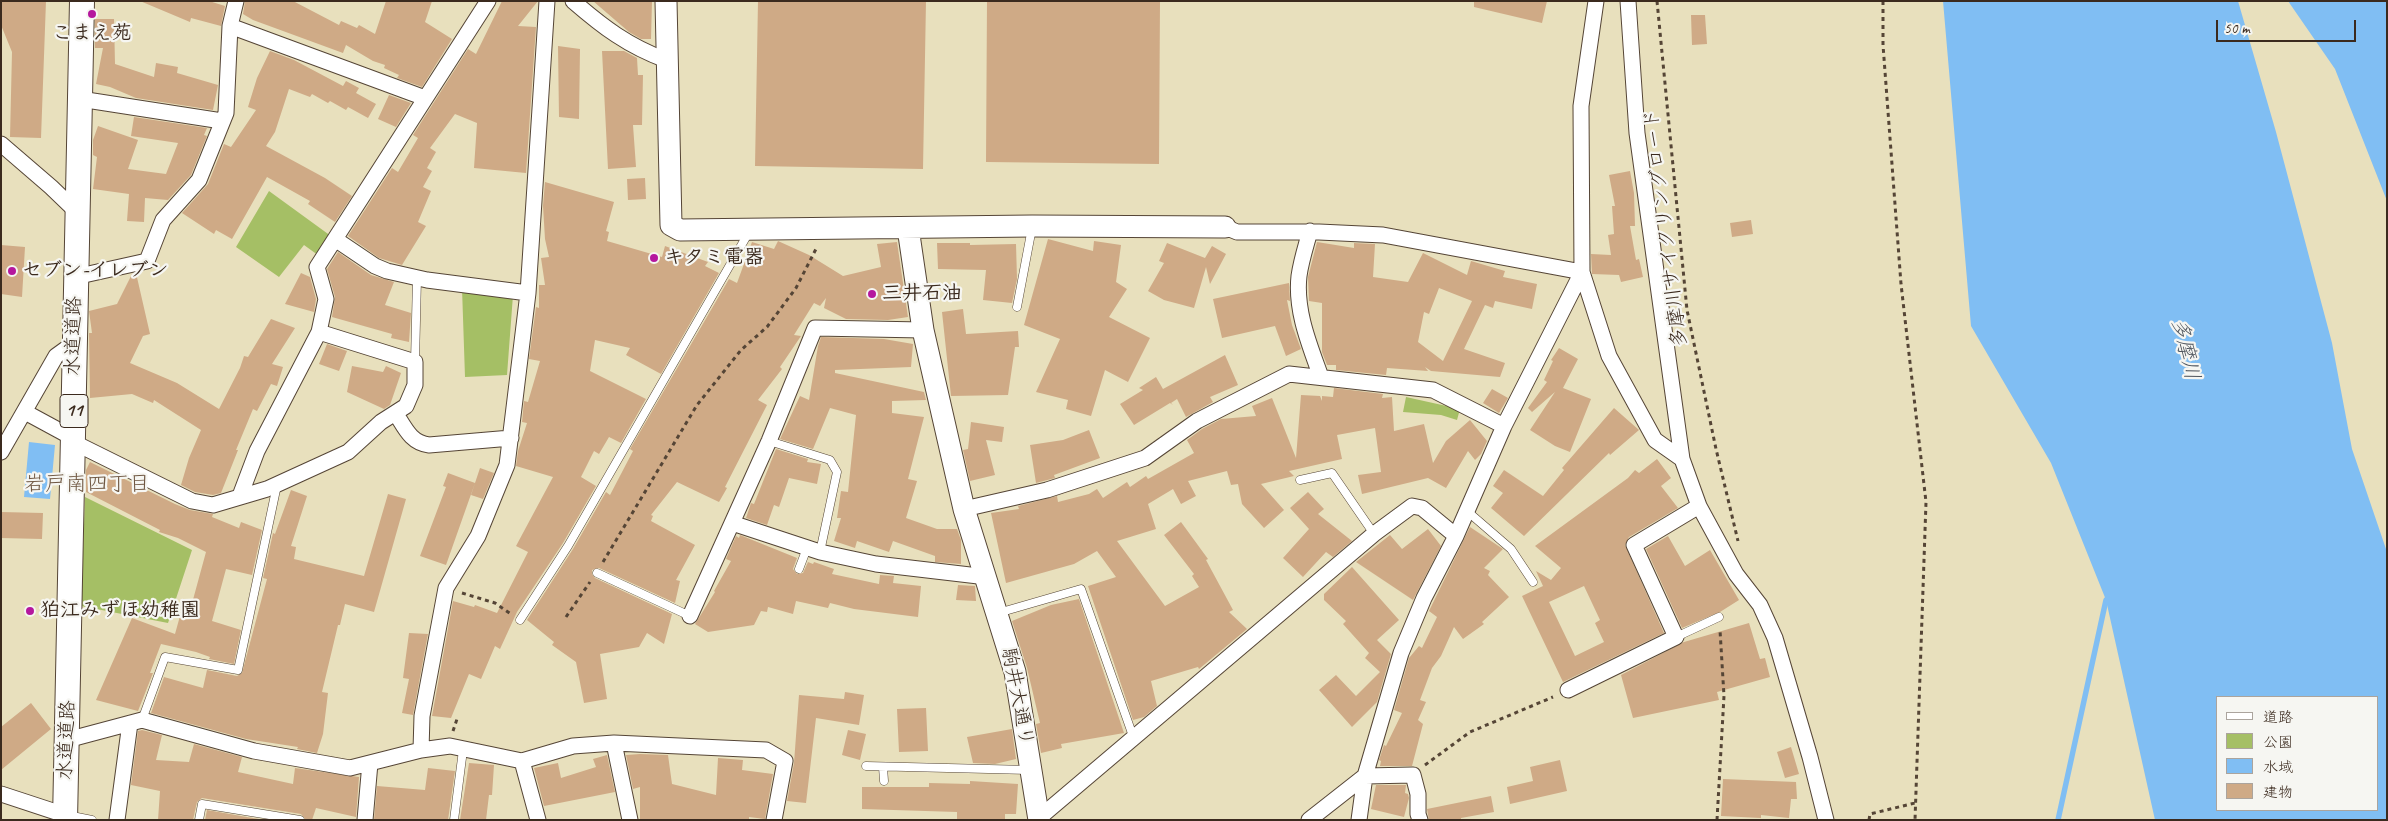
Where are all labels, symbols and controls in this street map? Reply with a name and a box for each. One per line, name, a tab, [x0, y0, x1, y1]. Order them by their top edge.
marker: こまえ苑	[86, 8, 98, 20]
scale bar	[2218, 10, 2358, 42]
text: 50 m	[2224, 19, 2250, 38]
place label: こまえ苑	[52, 22, 132, 46]
street label: 多摩川サイクリングロード	[1639, 107, 1693, 349]
place label: キタミ電器	[664, 246, 764, 270]
marker: キタミ電器	[648, 252, 660, 264]
place label: セブン-イレブン	[22, 259, 169, 283]
marker: セブン-イレブン	[6, 265, 18, 277]
place label: 三井石油	[882, 282, 962, 306]
marker: 三井石油	[866, 288, 878, 300]
street label: 水道道路	[61, 296, 87, 376]
water label: 多摩川	[2166, 315, 2204, 383]
road number: 11	[60, 394, 88, 428]
district label: 岩戸南四丁目	[24, 471, 150, 497]
place label: 狛江みずほ幼稚園	[40, 599, 200, 623]
marker: 狛江みずほ幼稚園	[24, 605, 36, 617]
street label: 駒井大通り	[996, 646, 1038, 748]
legend	[2216, 696, 2378, 811]
street label: 水道道路	[54, 700, 80, 780]
text: 道路	[2263, 708, 2293, 727]
text: 公園	[2263, 733, 2293, 752]
text: 水域	[2263, 758, 2293, 777]
text: 建物	[2263, 783, 2293, 802]

